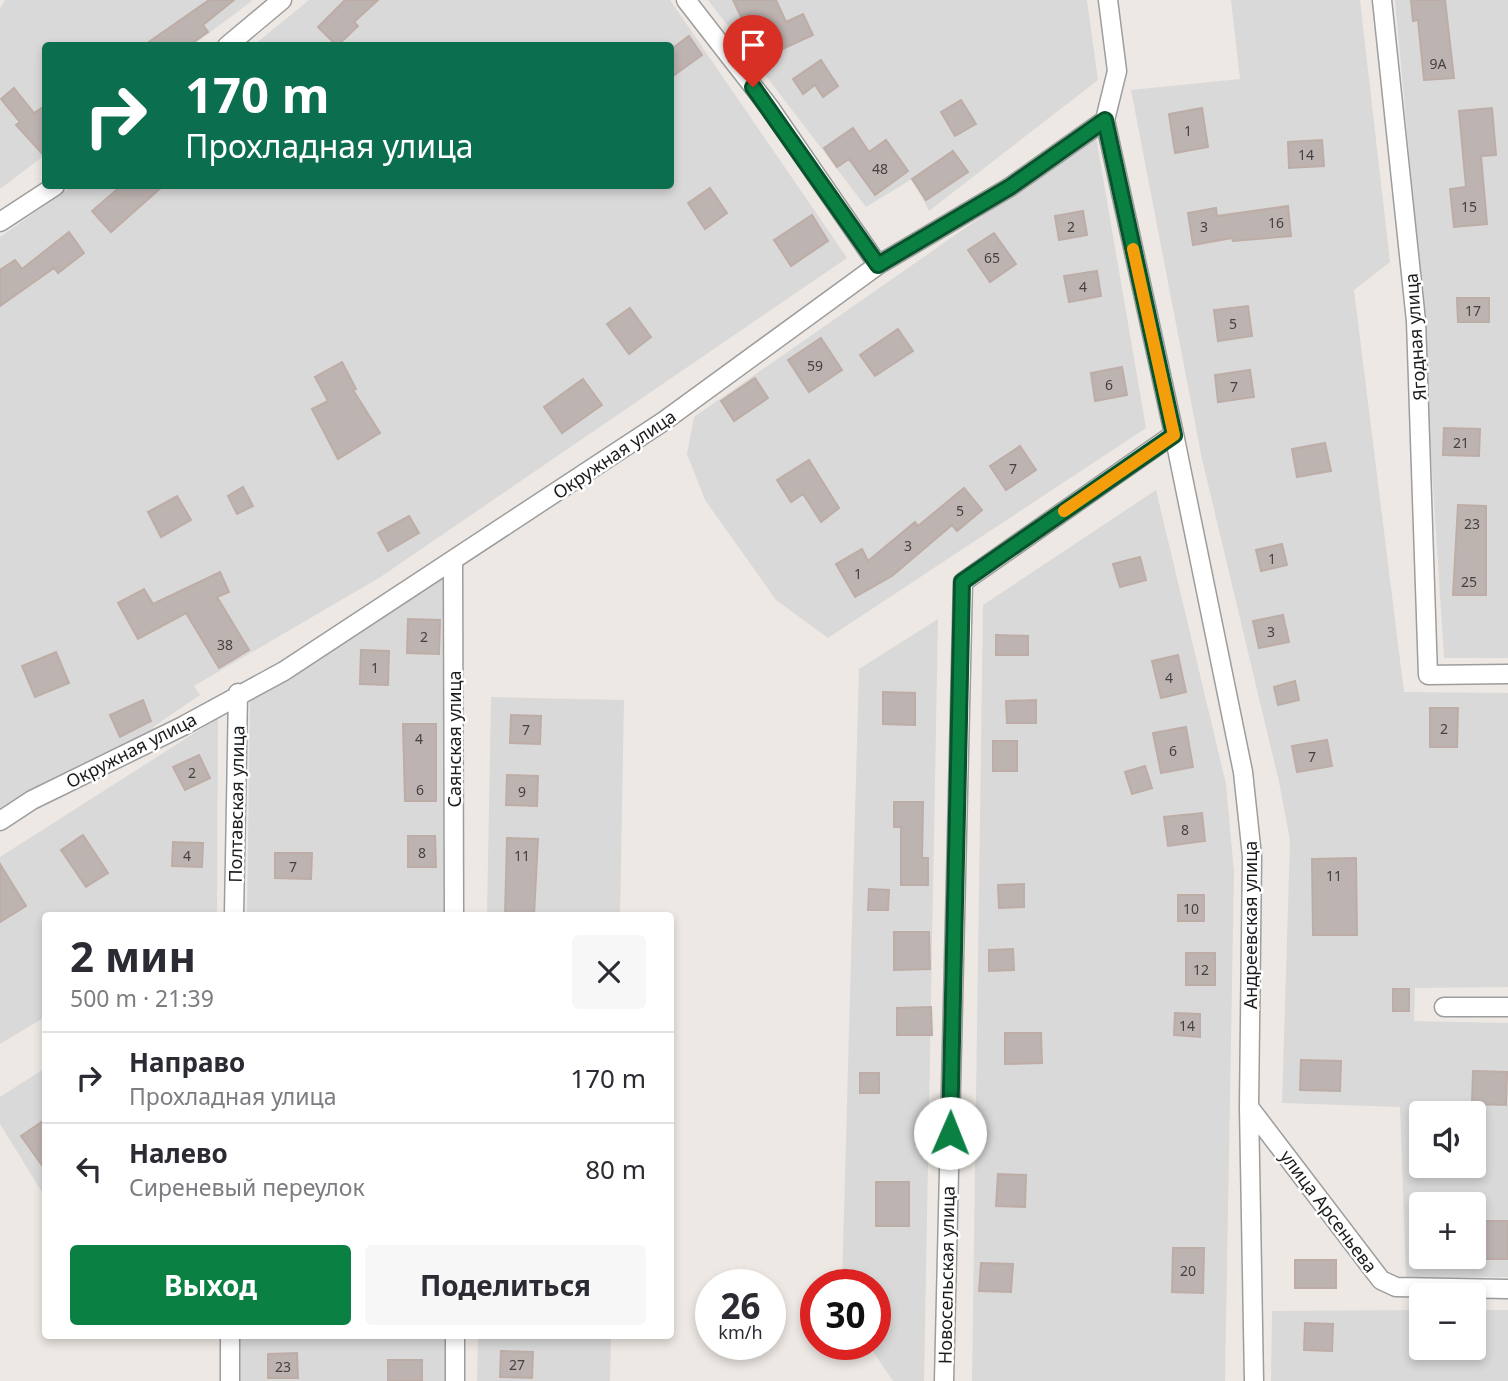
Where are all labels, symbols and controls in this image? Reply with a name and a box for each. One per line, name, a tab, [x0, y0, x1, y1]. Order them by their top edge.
pin	[723, 15, 783, 87]
icon: arrive	[734, 26, 772, 64]
house number: 9А	[1430, 54, 1447, 73]
text: 170 m	[185, 61, 330, 127]
icon: right	[70, 70, 161, 161]
house number: 1	[1184, 121, 1192, 140]
text: Прохладная улица	[185, 124, 474, 167]
house number: 14	[1298, 145, 1314, 164]
house number: 48	[872, 159, 888, 178]
house number: 15	[1461, 197, 1477, 216]
house number: 16	[1268, 213, 1284, 232]
house number: 2	[1067, 217, 1075, 236]
house number: 3	[1200, 217, 1208, 236]
house number: 65	[984, 248, 1000, 267]
street label: Ягодная улица	[1399, 272, 1431, 402]
house number: 4	[1079, 277, 1087, 296]
house number: 17	[1465, 301, 1481, 320]
house number: 5	[1229, 314, 1237, 333]
house number: 59	[807, 356, 823, 375]
house number: 6	[1105, 375, 1113, 394]
house number: 7	[1230, 377, 1238, 396]
street label: Окружная улица	[548, 404, 680, 504]
house number: 21	[1453, 433, 1469, 452]
house number: 7	[1009, 459, 1017, 478]
house number: 5	[956, 501, 964, 520]
house number: 23	[1464, 514, 1480, 533]
house number: 3	[904, 536, 912, 555]
house number: 1	[1268, 549, 1276, 568]
house number: 1	[854, 564, 862, 583]
house number: 25	[1461, 572, 1477, 591]
house number: 3	[1267, 622, 1275, 641]
house number: 2	[420, 627, 428, 646]
house number: 38	[217, 635, 233, 654]
house number: 1	[371, 658, 379, 677]
house number: 4	[1165, 668, 1173, 687]
street label: Саянская улица	[442, 670, 466, 808]
street label: Окружная улица	[62, 707, 200, 793]
house number: 2	[1440, 719, 1448, 738]
house number: 7	[522, 720, 530, 739]
street label: Полтавская улица	[223, 725, 249, 883]
house number: 4	[415, 729, 423, 748]
house number: 6	[1169, 741, 1177, 760]
house number: 7	[1308, 747, 1316, 766]
house number: 2	[188, 763, 196, 782]
house number: 6	[416, 780, 424, 799]
house number: 9	[518, 782, 526, 801]
house number: 8	[1181, 820, 1189, 839]
street label: Андреевская улица	[1238, 841, 1262, 1009]
house number: 8	[418, 843, 426, 862]
house number: 4	[183, 846, 191, 865]
house number: 11	[514, 846, 530, 865]
house number: 7	[289, 857, 297, 876]
house number: 11	[1326, 866, 1342, 885]
house number: 10	[1183, 899, 1199, 918]
text: 2 мин	[70, 927, 196, 984]
button: close	[572, 935, 646, 1009]
house number: 12	[1193, 960, 1209, 979]
text: 500 m · 21:39	[70, 982, 214, 1014]
house number: 14	[1179, 1016, 1195, 1035]
text: Направо	[129, 1044, 245, 1080]
icon: right	[70, 1059, 108, 1097]
text: 170 m	[570, 1060, 646, 1096]
text: Прохладная улица	[129, 1080, 336, 1112]
position arrow	[913, 1096, 987, 1170]
map controls	[1409, 1101, 1486, 1360]
button: sound	[1409, 1101, 1486, 1178]
text: Налево	[129, 1135, 228, 1171]
street label: улица Арсеньева	[1275, 1145, 1383, 1277]
icon: left	[70, 1150, 108, 1188]
text: 80 m	[585, 1151, 646, 1187]
text: Сиреневый переулок	[129, 1171, 365, 1203]
street label: Новосельская улица	[932, 1186, 960, 1364]
button: +	[1409, 1192, 1486, 1269]
button: Выход	[70, 1245, 351, 1325]
button: Поделиться	[365, 1245, 646, 1325]
house number: 20	[1180, 1261, 1196, 1280]
speed limit sign: 30	[800, 1269, 891, 1360]
text: 26	[720, 1282, 761, 1329]
button: −	[1409, 1283, 1486, 1360]
text: km/h	[718, 1320, 763, 1344]
house number: 27	[509, 1355, 525, 1374]
house number: 23	[275, 1357, 291, 1376]

